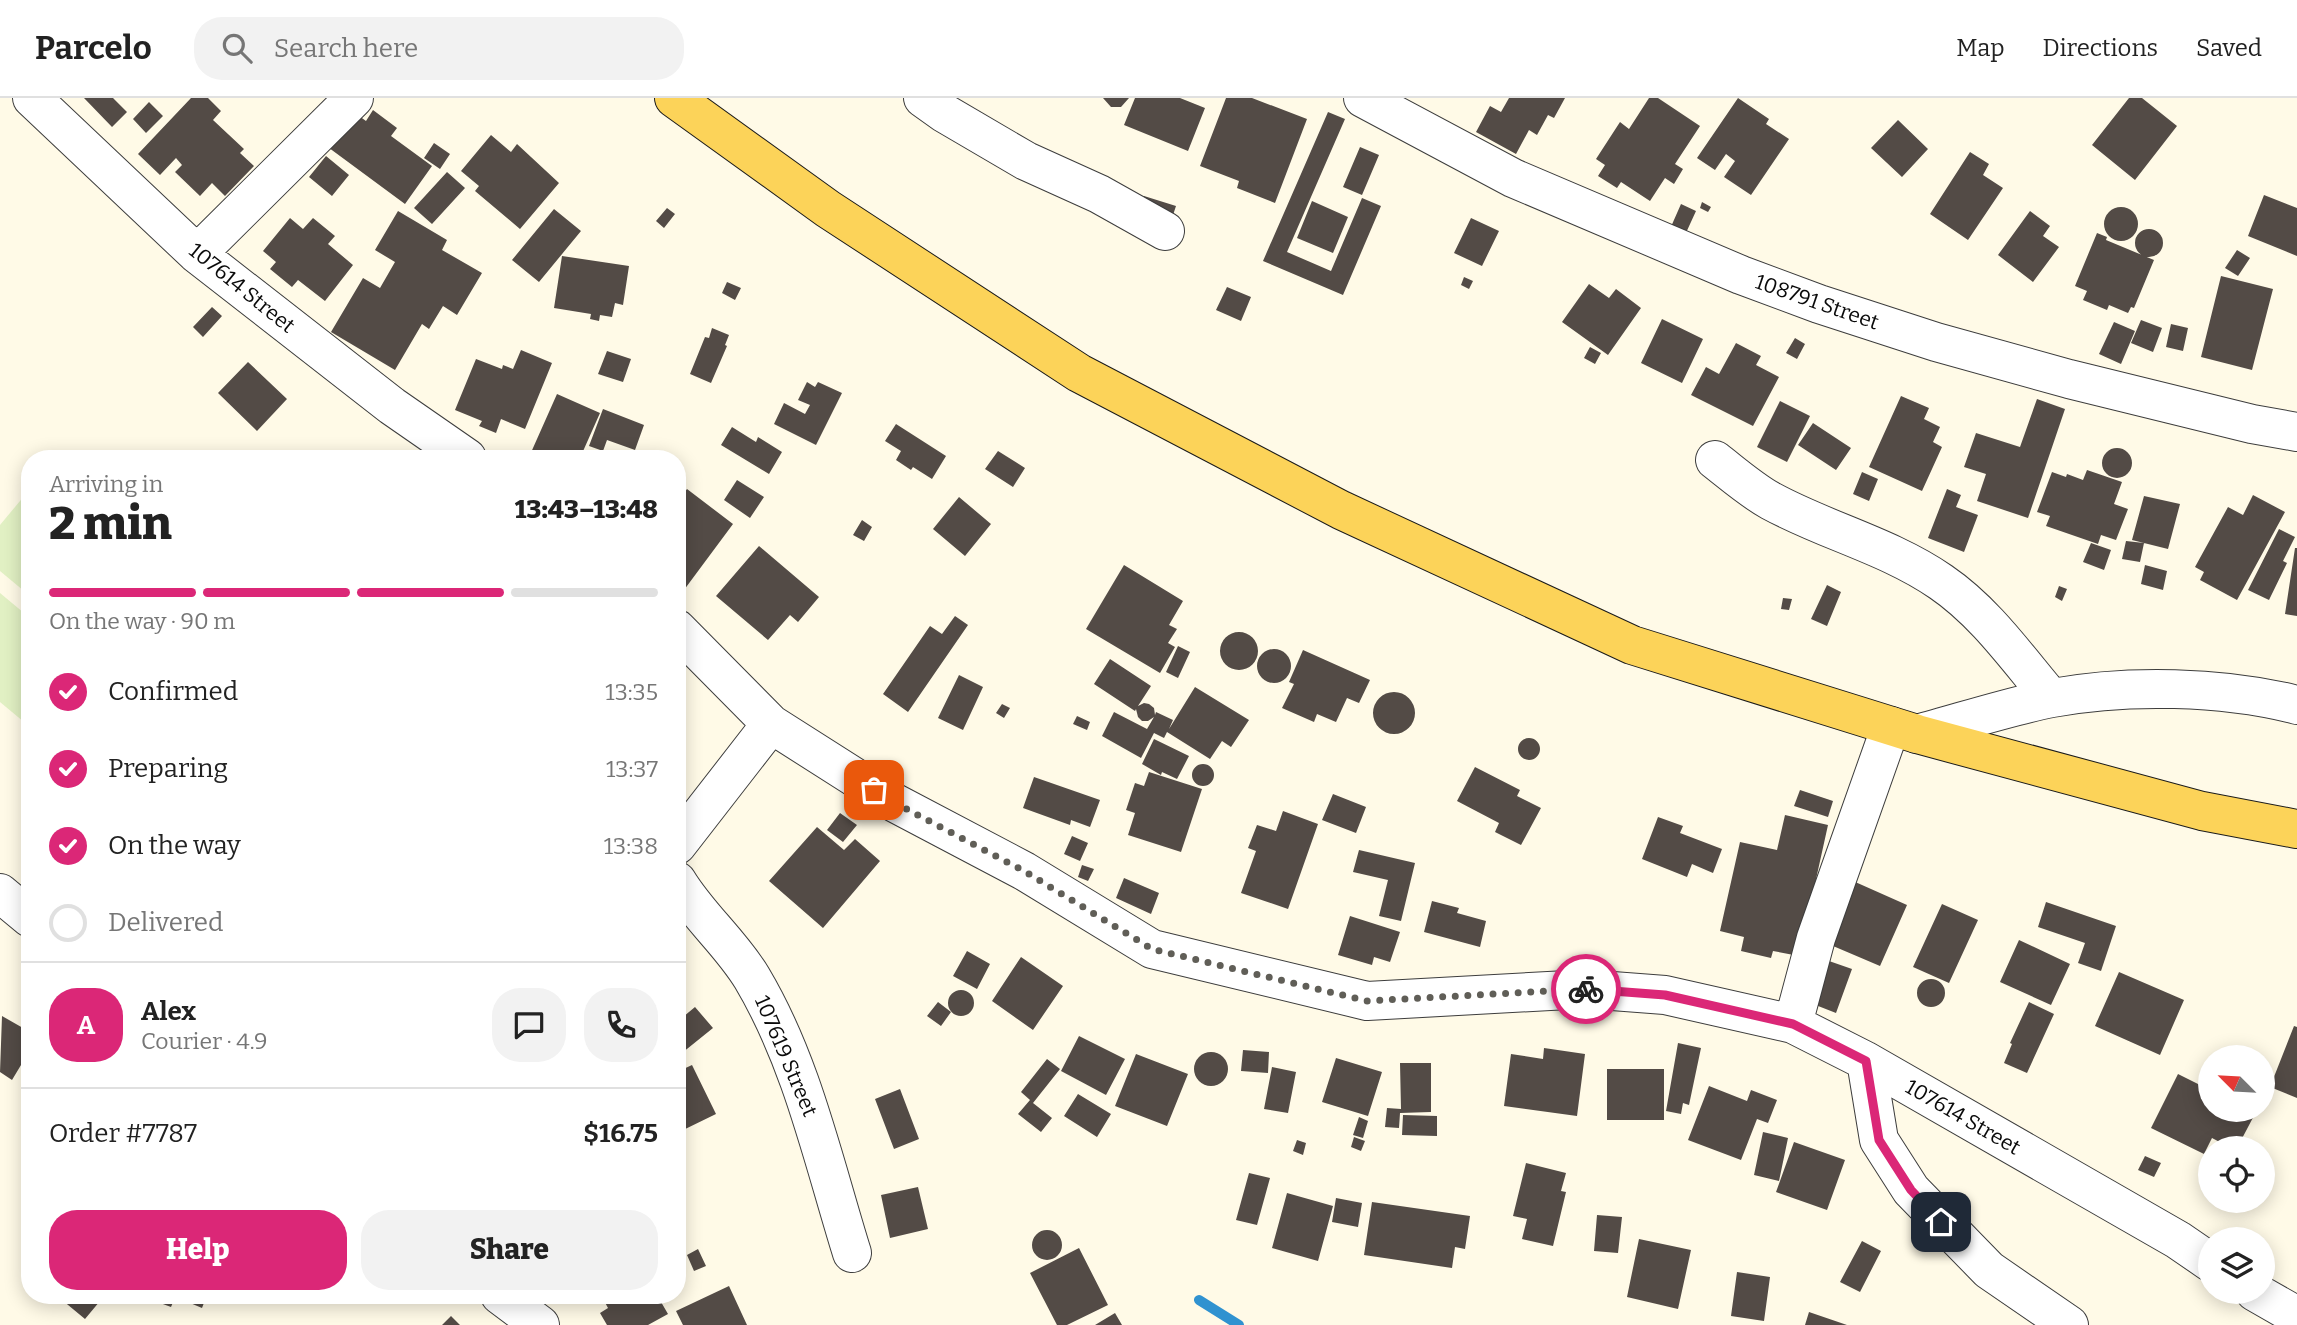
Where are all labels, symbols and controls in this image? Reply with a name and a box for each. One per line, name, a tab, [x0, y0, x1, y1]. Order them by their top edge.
search box	[194, 17, 684, 80]
text: Parcelo	[35, 28, 152, 68]
icon: search	[218, 29, 256, 67]
text: Search here	[274, 33, 418, 64]
text: Map	[1956, 34, 2005, 62]
text: Directions	[2043, 34, 2158, 62]
text: Saved	[2196, 34, 2262, 62]
street label: 107614 Street	[184, 237, 300, 339]
street label: 108791 Street	[1752, 269, 1883, 335]
text: Arriving in	[49, 470, 163, 498]
text: 13:43–13:48	[515, 494, 658, 525]
text: 2 min	[49, 496, 172, 551]
text: On the way · 90 m	[49, 607, 235, 635]
icon: check	[49, 673, 87, 711]
text: Confirmed	[108, 676, 238, 707]
text: 13:35	[605, 678, 658, 706]
icon: check	[49, 750, 87, 788]
text: Preparing	[108, 753, 228, 784]
text: 13:37	[606, 755, 658, 783]
pin	[844, 760, 904, 820]
icon: bag	[855, 771, 893, 809]
icon: check	[49, 827, 87, 865]
text: On the way	[108, 830, 241, 861]
text: 13:38	[604, 832, 658, 860]
text: Delivered	[108, 907, 223, 938]
courier	[1551, 954, 1621, 1024]
icon: bike	[1567, 970, 1605, 1008]
button: chat	[492, 988, 566, 1062]
button: phone	[584, 988, 658, 1062]
street label: 107619 Street	[749, 992, 823, 1121]
text: Alex	[141, 996, 196, 1027]
text: A	[77, 1010, 95, 1041]
text: Courier · 4.9	[141, 1027, 268, 1055]
north arrow	[2198, 1045, 2275, 1122]
map controls	[2198, 1045, 2275, 1304]
street label: 107614 Street	[1901, 1074, 2026, 1161]
text: Order #7787	[49, 1118, 197, 1149]
text: $16.75	[583, 1118, 658, 1149]
button: locate	[2198, 1136, 2275, 1213]
pin	[1911, 1192, 1971, 1252]
icon: home	[1922, 1203, 1960, 1241]
button: Help	[49, 1210, 347, 1290]
button: Share	[361, 1210, 658, 1290]
button: layers	[2198, 1227, 2275, 1304]

